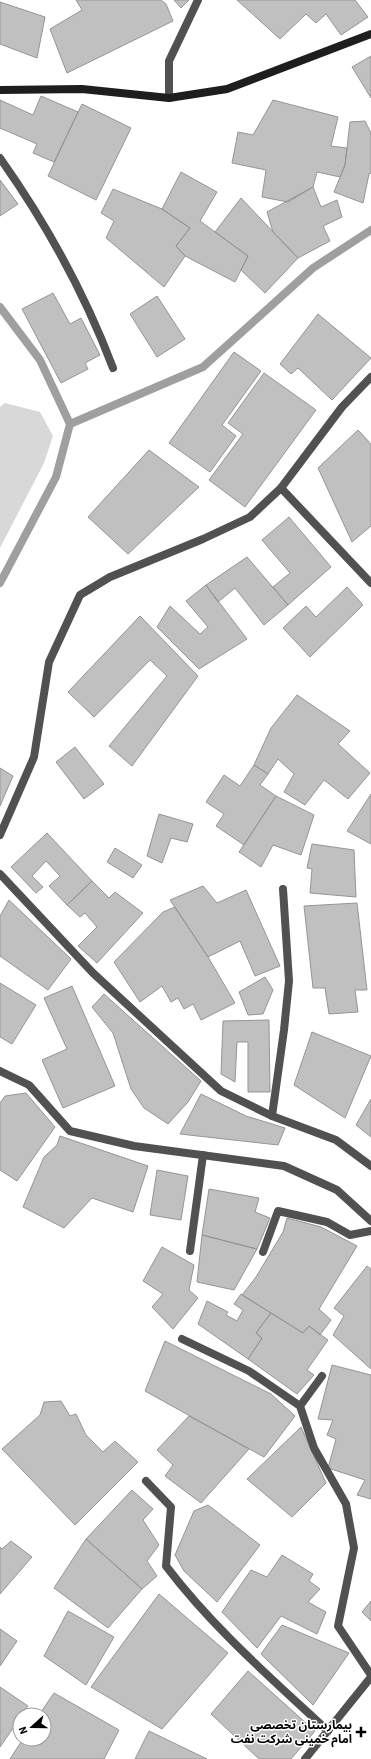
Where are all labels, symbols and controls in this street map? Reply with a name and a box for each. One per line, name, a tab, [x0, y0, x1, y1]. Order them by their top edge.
north arrow	[12, 1707, 52, 1747]
place label: بیمارستان تخصصی امام خمینی شرکت نفت	[231, 1717, 352, 1748]
text: N	[15, 1724, 31, 1737]
marker: بیمارستان تخصصی امام خمینی شرکت نفت	[355, 1726, 367, 1738]

